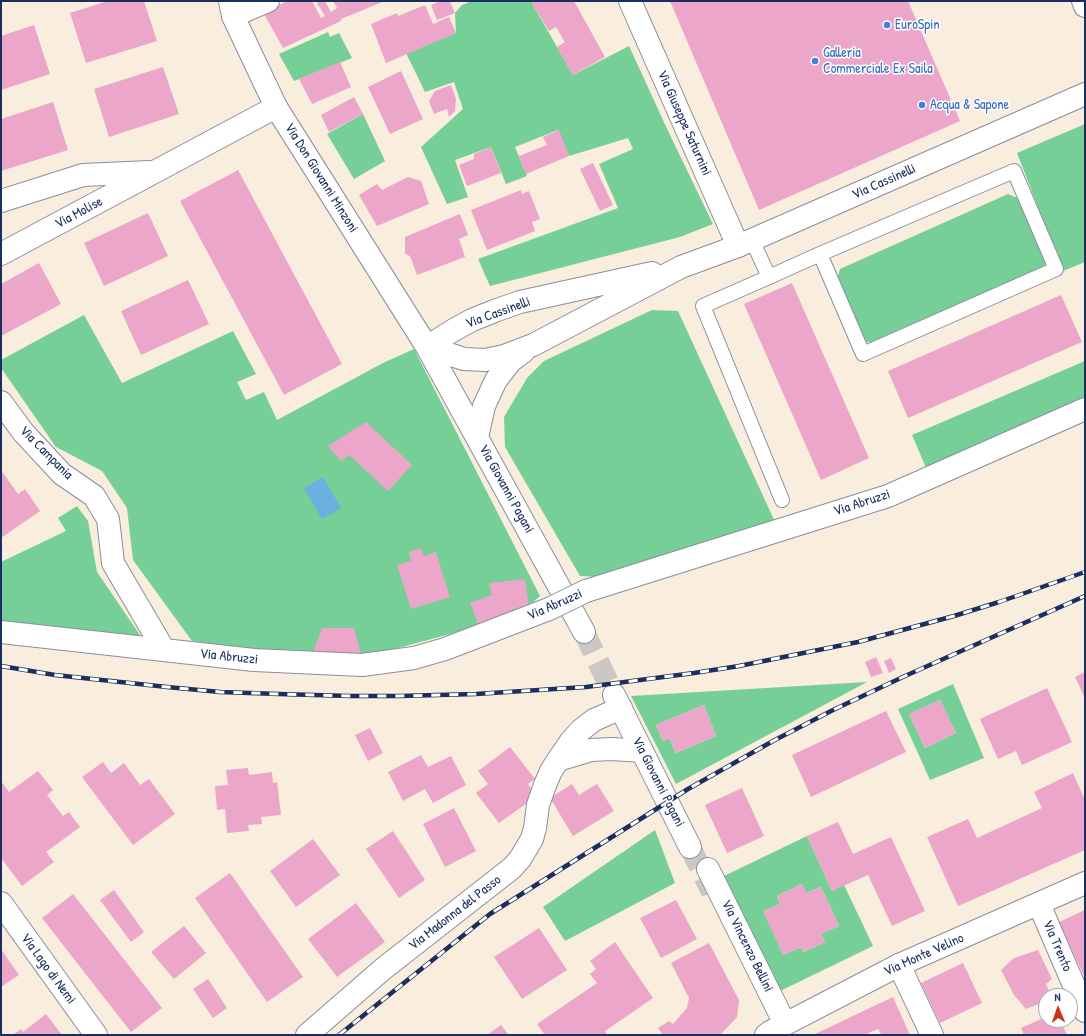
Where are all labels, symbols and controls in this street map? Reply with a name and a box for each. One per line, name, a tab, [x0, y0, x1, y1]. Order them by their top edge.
place label: EuroSpin	[895, 17, 940, 33]
marker: EuroSpin	[882, 20, 892, 30]
place label: Galleria Commerciale Ex Saila	[823, 45, 933, 78]
marker: Galleria Commerciale Ex Saila	[810, 56, 820, 66]
street label: Via Giuseppe Saturnini	[653, 68, 715, 178]
place label: Acqua & Sapone	[930, 97, 1009, 113]
marker: Acqua & Sapone	[917, 100, 927, 110]
street label: Via Don Giovanni Minzoni	[280, 120, 362, 236]
street label: Via Cassinelli	[850, 161, 918, 203]
street label: Via Molise	[52, 193, 106, 233]
street label: Via Cassinelli	[463, 294, 533, 332]
street label: Via Campania	[16, 423, 76, 483]
street label: Via Giovanni Pagani	[475, 442, 537, 536]
street label: Via Abruzzi	[832, 486, 892, 520]
street label: Via Abruzzi	[525, 585, 585, 625]
street label: Via Abruzzi	[199, 646, 259, 668]
street label: Via Giovanni Pagani	[628, 734, 688, 830]
street label: Via Madonna del Passo	[405, 872, 505, 954]
street label: Via Vincenzo Bellini	[717, 897, 777, 995]
street label: Via Trento	[1039, 918, 1075, 974]
street label: Via Lago di Nemi	[17, 930, 79, 1008]
street label: Via Monte Velino	[881, 930, 967, 980]
north arrow	[1038, 988, 1078, 1028]
text: N	[1054, 990, 1061, 1004]

